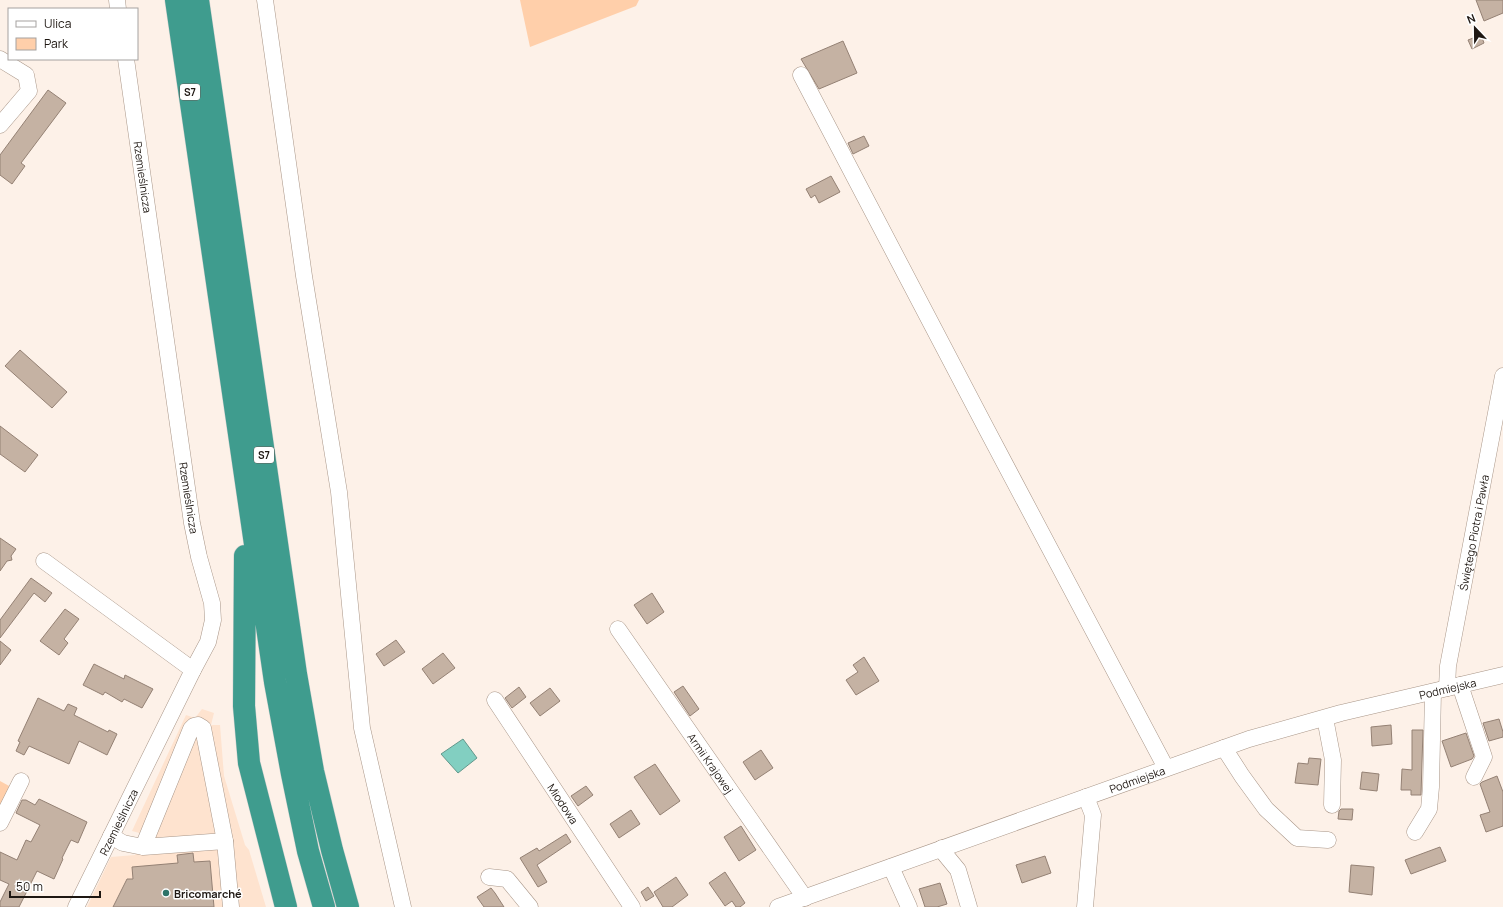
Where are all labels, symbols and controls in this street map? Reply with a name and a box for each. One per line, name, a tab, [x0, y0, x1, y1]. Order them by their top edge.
legend	[8, 8, 138, 60]
north arrow	[1455, 8, 1495, 48]
text: N	[1465, 10, 1478, 27]
text: Ulica	[44, 15, 71, 32]
text: Park	[44, 35, 69, 52]
road number: S7	[180, 84, 200, 100]
street label: Rzemieślnicza	[131, 140, 155, 214]
road number: S7	[254, 447, 274, 463]
street label: Rzemieślnicza	[176, 461, 202, 535]
street label: Świętego Piotra i Pawła	[1455, 473, 1492, 592]
street label: Podmiejska	[1417, 674, 1477, 702]
street label: Armii Krajowej	[685, 730, 737, 796]
street label: Podmiejska	[1107, 762, 1167, 796]
street label: Miodowa	[545, 780, 582, 826]
street label: Rzemieślnicza	[95, 786, 141, 857]
scale bar	[10, 873, 100, 899]
text: 50 m	[16, 878, 43, 895]
place label: Bricomarché	[174, 886, 242, 901]
marker: Bricomarché	[161, 888, 171, 898]

